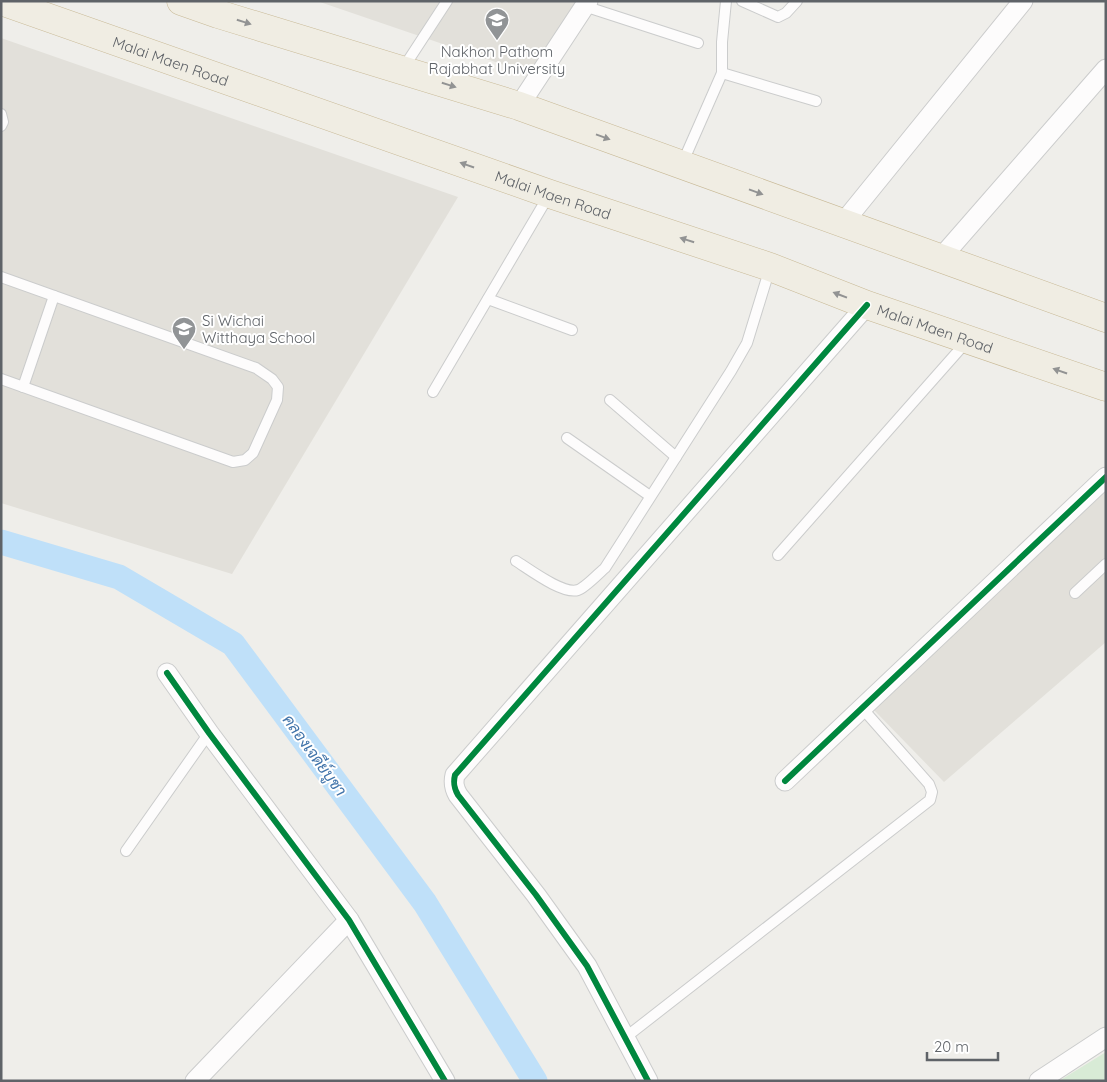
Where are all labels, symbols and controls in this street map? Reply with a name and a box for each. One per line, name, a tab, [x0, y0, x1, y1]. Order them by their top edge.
school or university icon: Nakhon Pathom Rajabhat University	[484, 7, 510, 41]
one-way arrow	[236, 19, 251, 27]
street label: Malai Maen Road	[110, 32, 231, 90]
place label: Nakhon Pathom Rajabhat University	[429, 42, 565, 78]
one-way arrow	[442, 82, 457, 90]
one-way arrow	[596, 134, 611, 141]
one-way arrow	[459, 161, 474, 169]
street label: Malai Maen Road	[492, 166, 613, 223]
one-way arrow	[749, 188, 764, 196]
one-way arrow	[679, 235, 694, 243]
one-way arrow	[833, 290, 847, 298]
street label: Malai Maen Road	[875, 300, 996, 357]
place label: Si Wichai Witthaya School	[202, 311, 315, 347]
school or university icon: Si Wichai Witthaya School	[171, 316, 197, 350]
one-way arrow	[1052, 367, 1067, 374]
water label: คลองเจดีย์บูชา	[277, 709, 353, 801]
scale bar	[927, 1030, 998, 1062]
text: 20 m	[934, 1037, 969, 1056]

